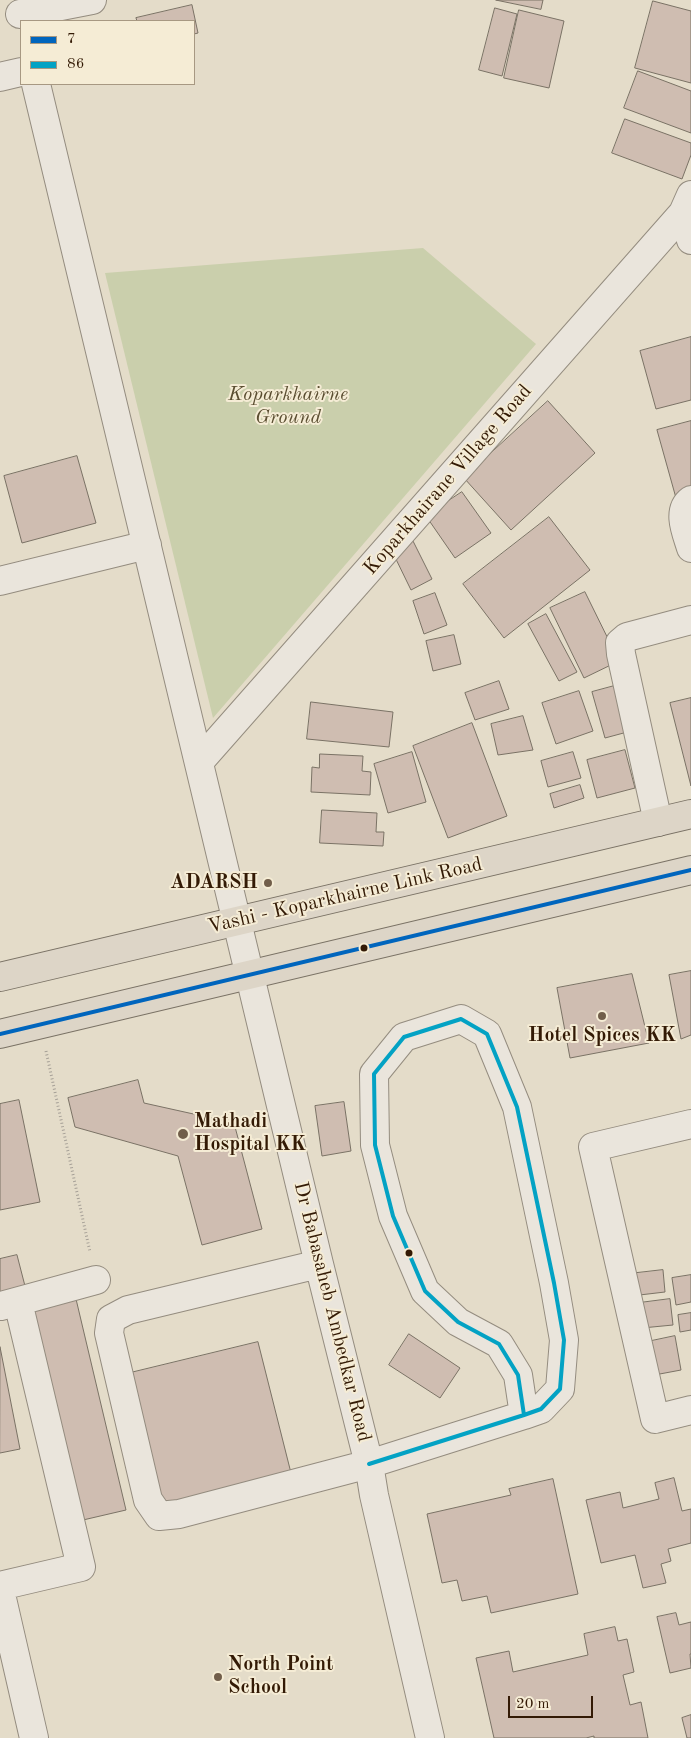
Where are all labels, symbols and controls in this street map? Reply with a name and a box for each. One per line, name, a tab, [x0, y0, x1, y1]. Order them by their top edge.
legend	[20, 20, 195, 85]
text: 7	[67, 32, 76, 47]
text: 86	[67, 57, 84, 72]
street label: Koparkhairane Village Road	[359, 380, 537, 580]
park label: Koparkhairne Ground	[228, 383, 348, 430]
street label: Vashi - Koparkhairne Link Road	[205, 853, 485, 939]
place label: ADARSH	[170, 871, 258, 895]
marker: ADARSH	[262, 877, 274, 889]
unlabelled marker	[359, 943, 369, 953]
marker: Hotel Spices KK	[596, 1010, 608, 1022]
place label: Hotel Spices KK	[528, 1024, 676, 1048]
place label: Mathadi Hospital KK	[194, 1110, 306, 1157]
marker: Mathadi Hospital KK	[176, 1127, 190, 1141]
street label: Dr Babasaheb Ambedkar Road	[288, 1179, 376, 1445]
unlabelled marker	[404, 1248, 414, 1258]
place label: North Point School	[228, 1653, 334, 1700]
marker: North Point School	[212, 1671, 224, 1683]
scale bar	[511, 1686, 596, 1718]
text: 20 m	[516, 1697, 550, 1712]

